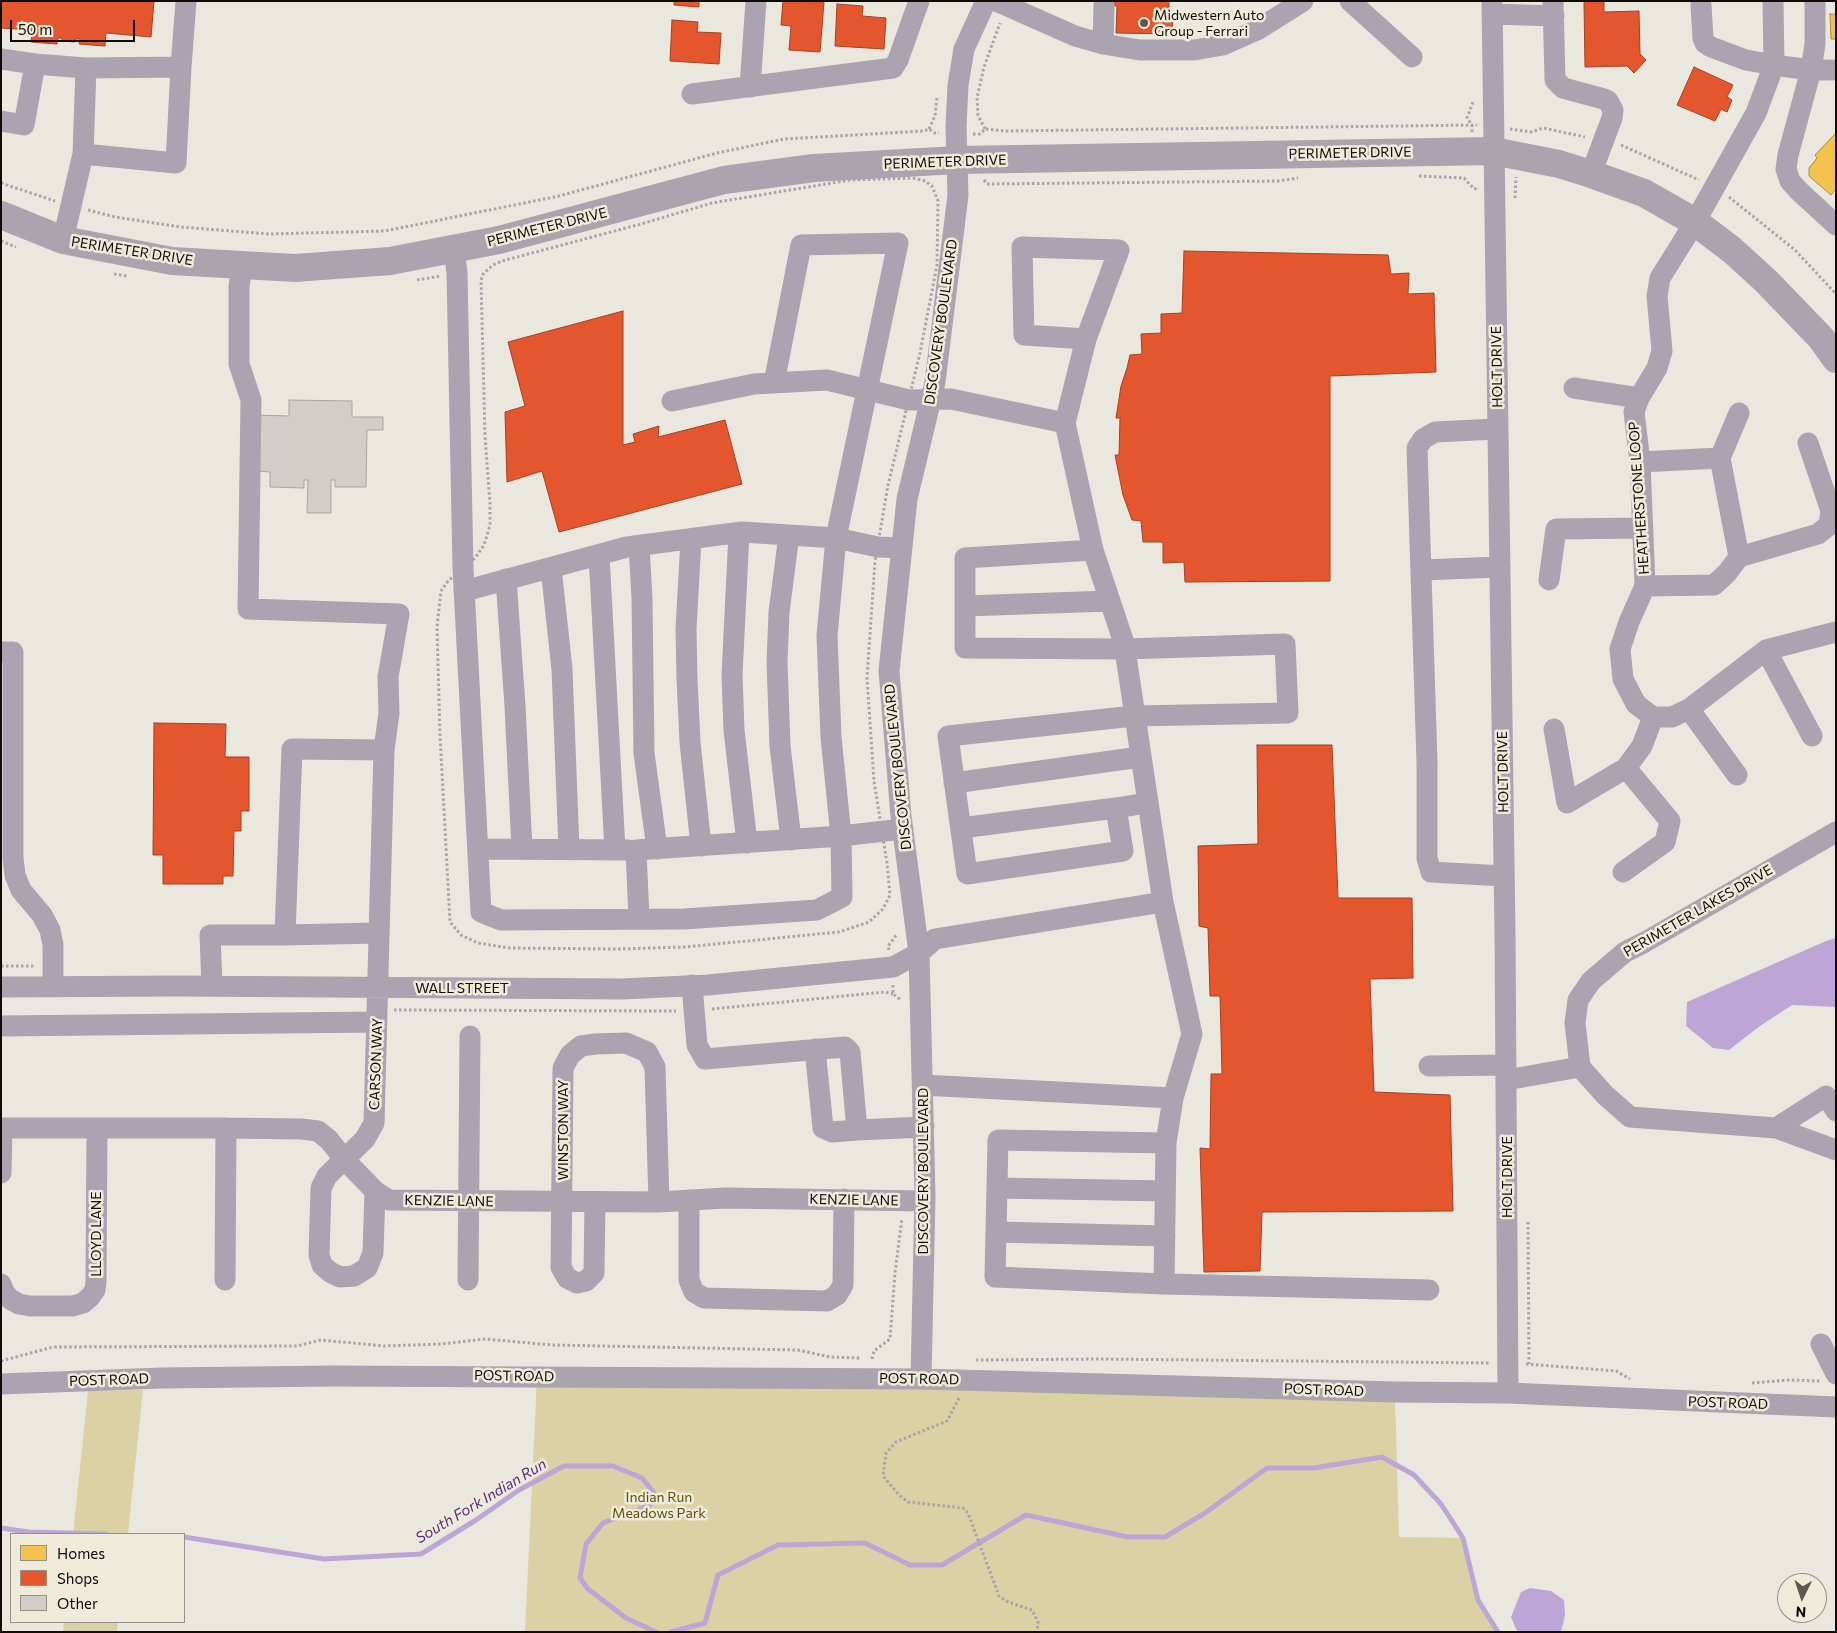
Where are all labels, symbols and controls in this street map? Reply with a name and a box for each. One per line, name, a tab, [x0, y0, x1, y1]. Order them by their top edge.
place label: Midwestern Auto Group - Ferrari	[1154, 7, 1264, 40]
scale bar	[12, 10, 138, 42]
marker: Midwestern Auto Group - Ferrari	[1138, 17, 1150, 29]
text: 50 m	[18, 20, 52, 38]
street label: PERIMETER DRIVE	[1288, 144, 1412, 162]
street label: PERIMETER DRIVE	[883, 151, 1007, 173]
street label: PERIMETER DRIVE	[485, 204, 609, 250]
street label: PERIMETER DRIVE	[70, 233, 194, 269]
street label: DISCOVERY BOULEVARD	[921, 238, 961, 406]
street label: HOLT DRIVE	[1488, 326, 1506, 408]
street label: HEATHERSTONE LOOP	[1625, 421, 1653, 575]
street label: DISCOVERY BOULEVARD	[881, 683, 915, 851]
street label: HOLT DRIVE	[1494, 731, 1512, 813]
street label: PERIMETER LAKES DRIVE	[1621, 861, 1775, 961]
street label: WALL STREET	[415, 980, 509, 996]
street label: CARSON WAY	[366, 1018, 386, 1110]
street label: WINSTON WAY	[555, 1080, 571, 1180]
street label: DISCOVERY BOULEVARD	[915, 1088, 931, 1254]
street label: HOLT DRIVE	[1499, 1136, 1515, 1218]
street label: LLOYD LANE	[88, 1191, 104, 1277]
street label: KENZIE LANE	[809, 1191, 899, 1209]
street label: KENZIE LANE	[404, 1192, 494, 1210]
street label: POST ROAD	[474, 1367, 554, 1385]
street label: POST ROAD	[69, 1370, 149, 1390]
street label: POST ROAD	[879, 1370, 959, 1388]
street label: POST ROAD	[1284, 1380, 1364, 1400]
street label: POST ROAD	[1688, 1393, 1768, 1413]
water label: South Fork Indian Run	[412, 1455, 550, 1547]
park label: Indian Run Meadows Park	[612, 1489, 706, 1521]
legend	[10, 1533, 185, 1623]
text: Homes	[57, 1544, 105, 1562]
text: Shops	[57, 1569, 99, 1587]
north arrow	[1777, 1573, 1827, 1623]
text: Other	[57, 1594, 98, 1612]
text: N	[1795, 1604, 1807, 1621]

